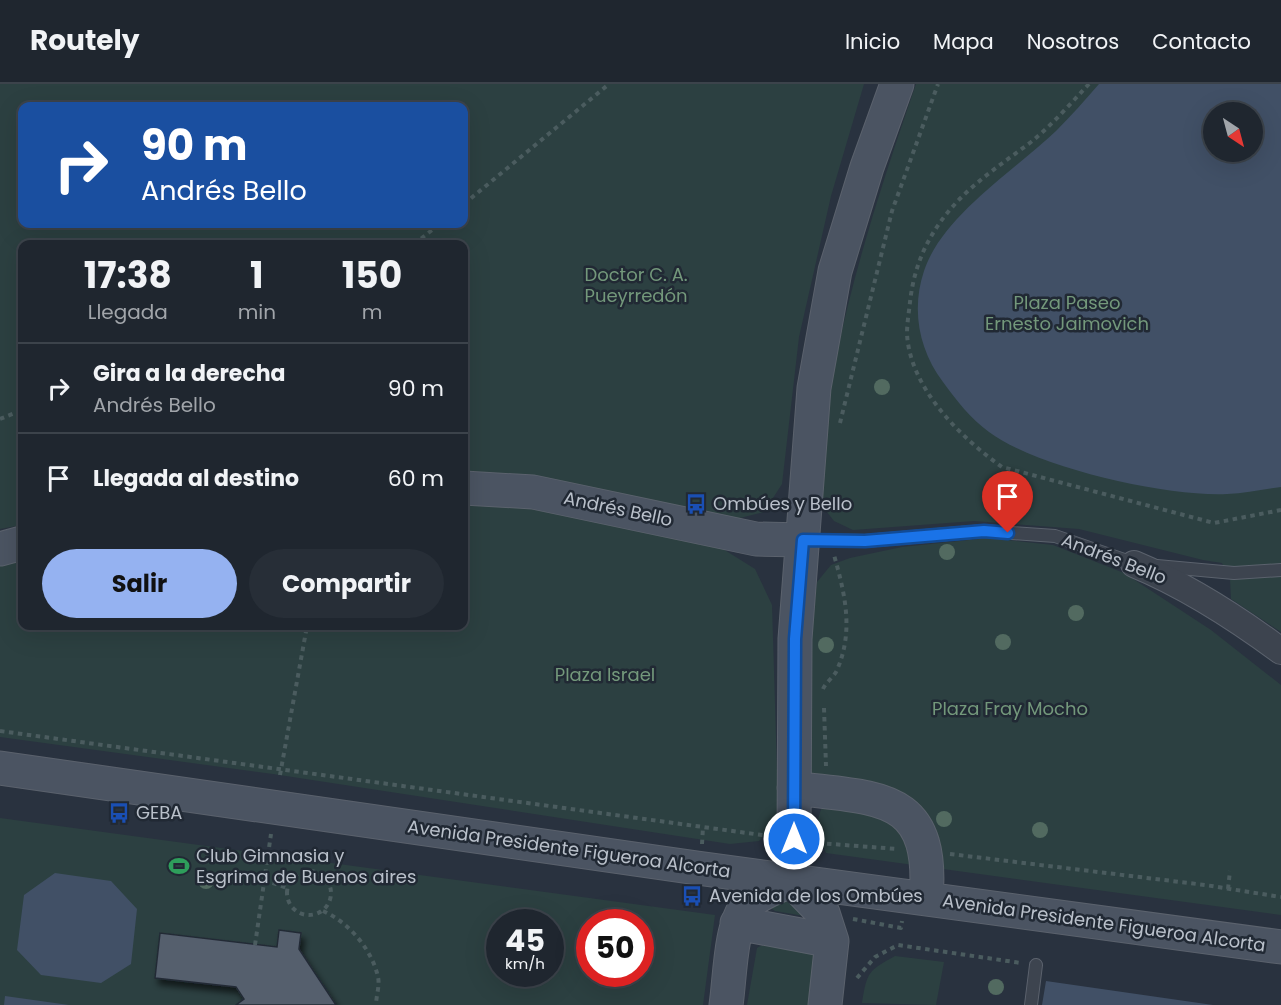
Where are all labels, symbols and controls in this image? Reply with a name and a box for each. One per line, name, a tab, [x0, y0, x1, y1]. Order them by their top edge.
text: Routely	[30, 21, 140, 60]
text: Inicio	[845, 27, 900, 56]
text: Mapa	[933, 27, 994, 56]
text: Nosotros	[1027, 27, 1119, 56]
text: Contacto	[1152, 27, 1251, 56]
north arrow	[1203, 102, 1263, 162]
map controls	[1203, 102, 1263, 162]
text: 90 m	[141, 116, 248, 175]
icon: right	[42, 126, 120, 204]
text: Andrés Bello	[141, 172, 307, 209]
text: 17:38	[84, 250, 172, 301]
text: 1	[250, 250, 264, 301]
text: 150	[342, 250, 402, 301]
park label: Doctor C. A. Pueyrredón	[584, 262, 688, 308]
park label: Plaza Paseo Ernesto Jaimovich	[985, 290, 1149, 336]
text: Llegada	[88, 298, 168, 326]
text: min	[238, 298, 276, 326]
text: m	[362, 298, 382, 326]
text: Gira a la derecha	[93, 358, 286, 389]
icon: right	[42, 372, 75, 405]
text: 90 m	[388, 373, 444, 404]
text: Andrés Bello	[93, 391, 216, 419]
icon: arrive	[42, 462, 75, 495]
text: Llegada al destino	[93, 463, 299, 494]
text: 60 m	[388, 463, 444, 494]
pin	[982, 471, 1033, 533]
icon: arrive	[991, 480, 1024, 513]
street label: Andrés Bello	[561, 485, 675, 532]
place label: Ombúes y Bello	[713, 491, 852, 516]
bus stop icon: Ombúes y Bello	[684, 492, 708, 516]
street label: Andrés Bello	[1058, 527, 1170, 590]
button: Salir	[42, 549, 237, 618]
button: Compartir	[249, 549, 444, 618]
park label: Plaza Israel	[555, 662, 655, 687]
park label: Plaza Fray Mocho	[932, 696, 1088, 721]
place label: GEBA	[136, 800, 182, 825]
bus stop icon: GEBA	[107, 801, 131, 825]
position arrow	[762, 807, 826, 871]
street label: Avenida Presidente Figueroa Alcorta	[406, 813, 732, 884]
place label: Club Gimnasia y Esgrima de Buenos aires	[196, 843, 416, 889]
sports icon: Club Gimnasia y Esgrima de Buenos aires	[167, 854, 191, 878]
place label: Avenida de los Ombúes	[709, 883, 923, 908]
bus stop icon: Avenida de los Ombúes	[680, 884, 704, 908]
street label: Avenida Presidente Figueroa Alcorta	[941, 887, 1267, 958]
speed limit sign: 50	[576, 909, 654, 987]
text: 45	[505, 919, 545, 962]
text: km/h	[505, 953, 545, 974]

